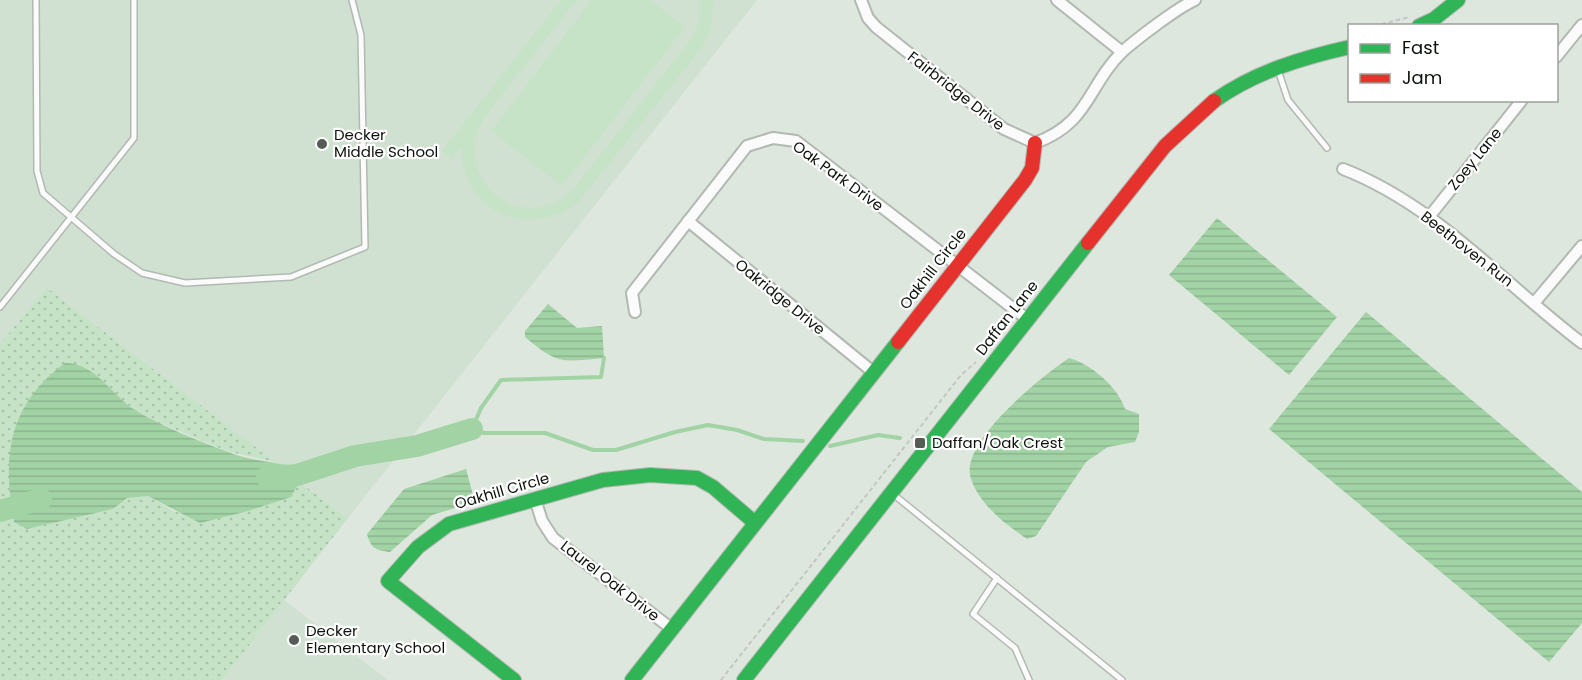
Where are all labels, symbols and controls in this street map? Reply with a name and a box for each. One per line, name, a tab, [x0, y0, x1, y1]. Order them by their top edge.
legend	[1348, 24, 1558, 102]
text: Fast	[1402, 35, 1439, 60]
street label: Fairbridge Drive	[904, 46, 1009, 135]
text: Jam	[1402, 65, 1442, 90]
street label: Zoey Lane	[1443, 123, 1506, 194]
place label: Decker Middle School	[334, 124, 438, 162]
street label: Oak Park Drive	[789, 136, 888, 216]
marker: Decker Middle School	[315, 137, 329, 151]
street label: Beethoven Run	[1417, 206, 1518, 291]
street label: Oakhill Circle	[894, 224, 971, 313]
street label: Oakridge Drive	[731, 254, 830, 339]
street label: Daffan Lane	[971, 276, 1043, 360]
place label: Daffan/Oak Crest	[932, 432, 1063, 453]
marker: Daffan/Oak Crest	[913, 436, 927, 450]
street label: Oakhill Circle	[452, 467, 552, 514]
street label: Laurel Oak Drive	[557, 535, 664, 626]
place label: Decker Elementary School	[306, 620, 445, 658]
marker: Decker Elementary School	[287, 633, 301, 647]

